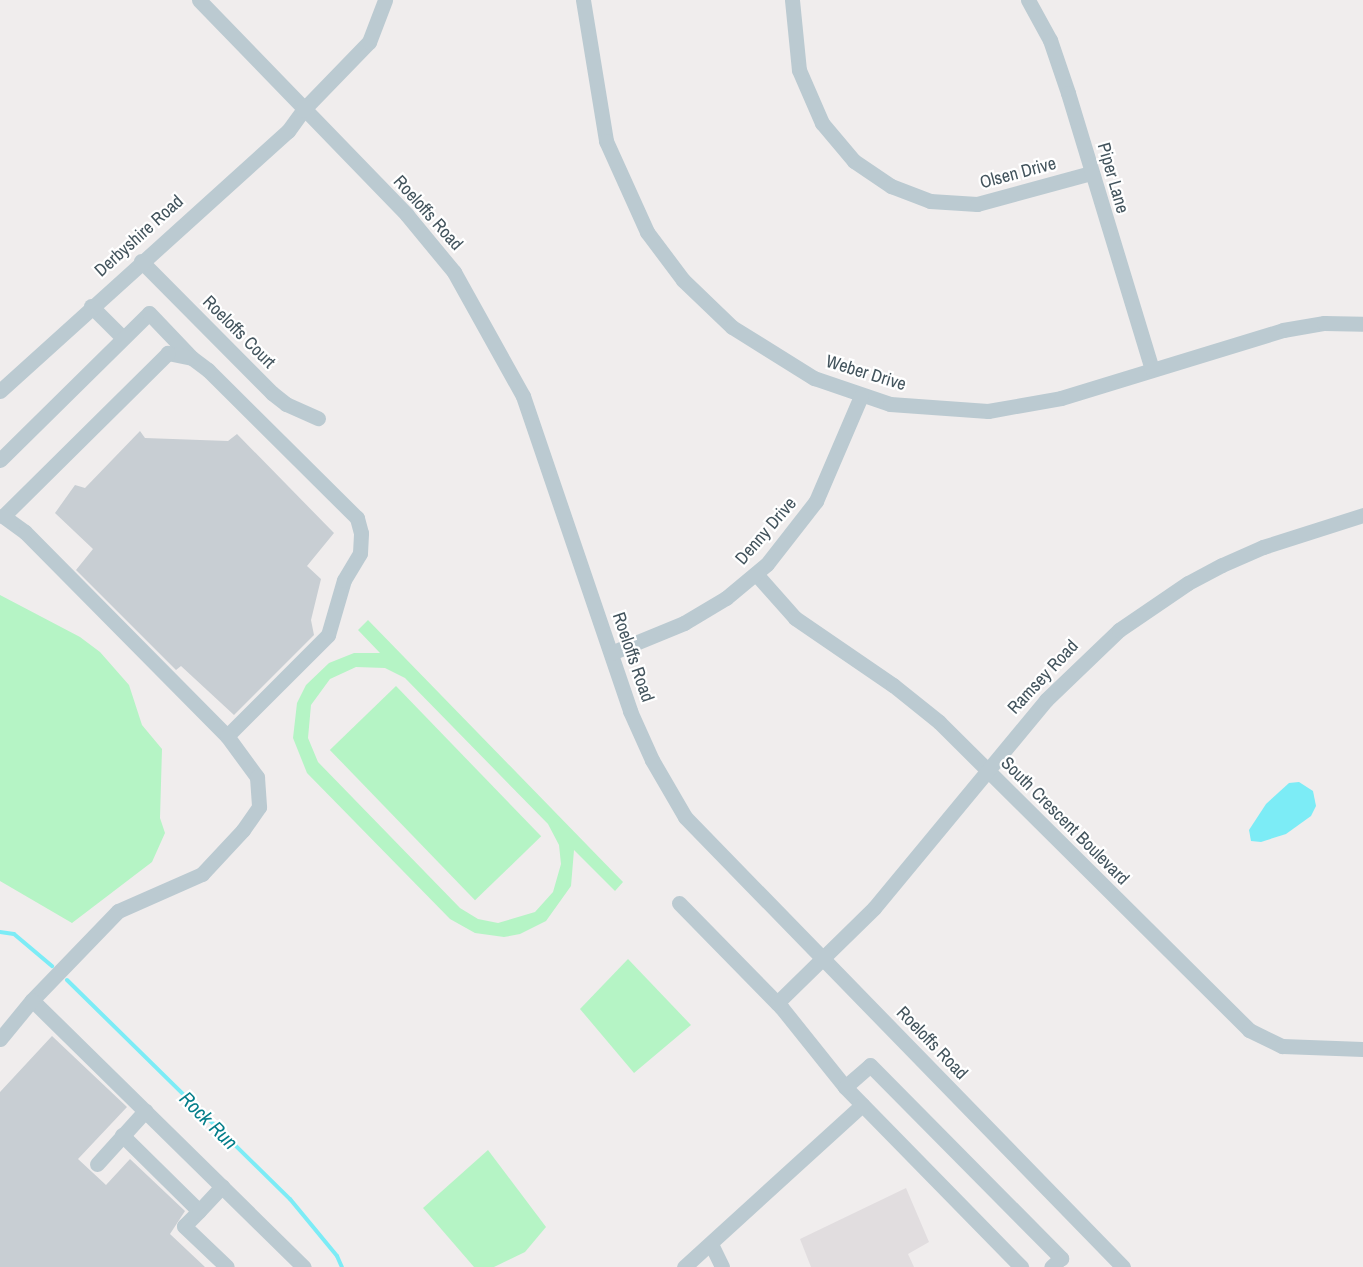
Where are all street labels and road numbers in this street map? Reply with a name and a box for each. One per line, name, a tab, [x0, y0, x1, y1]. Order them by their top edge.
street label: Piper Lane	[1093, 140, 1133, 216]
street label: Olsen Drive	[978, 152, 1058, 194]
street label: Roeloffs Road	[389, 171, 467, 255]
street label: Derbyshire Road	[90, 191, 188, 281]
street label: Roeloffs Court	[198, 291, 280, 373]
street label: Weber Drive	[823, 351, 909, 395]
street label: Denny Drive	[731, 493, 801, 569]
street label: Roeloffs Road	[608, 609, 658, 705]
street label: Ramsey Road	[1003, 635, 1083, 719]
street label: South Crescent Boulevard	[996, 752, 1134, 890]
street label: Roeloffs Road	[892, 1002, 972, 1084]

